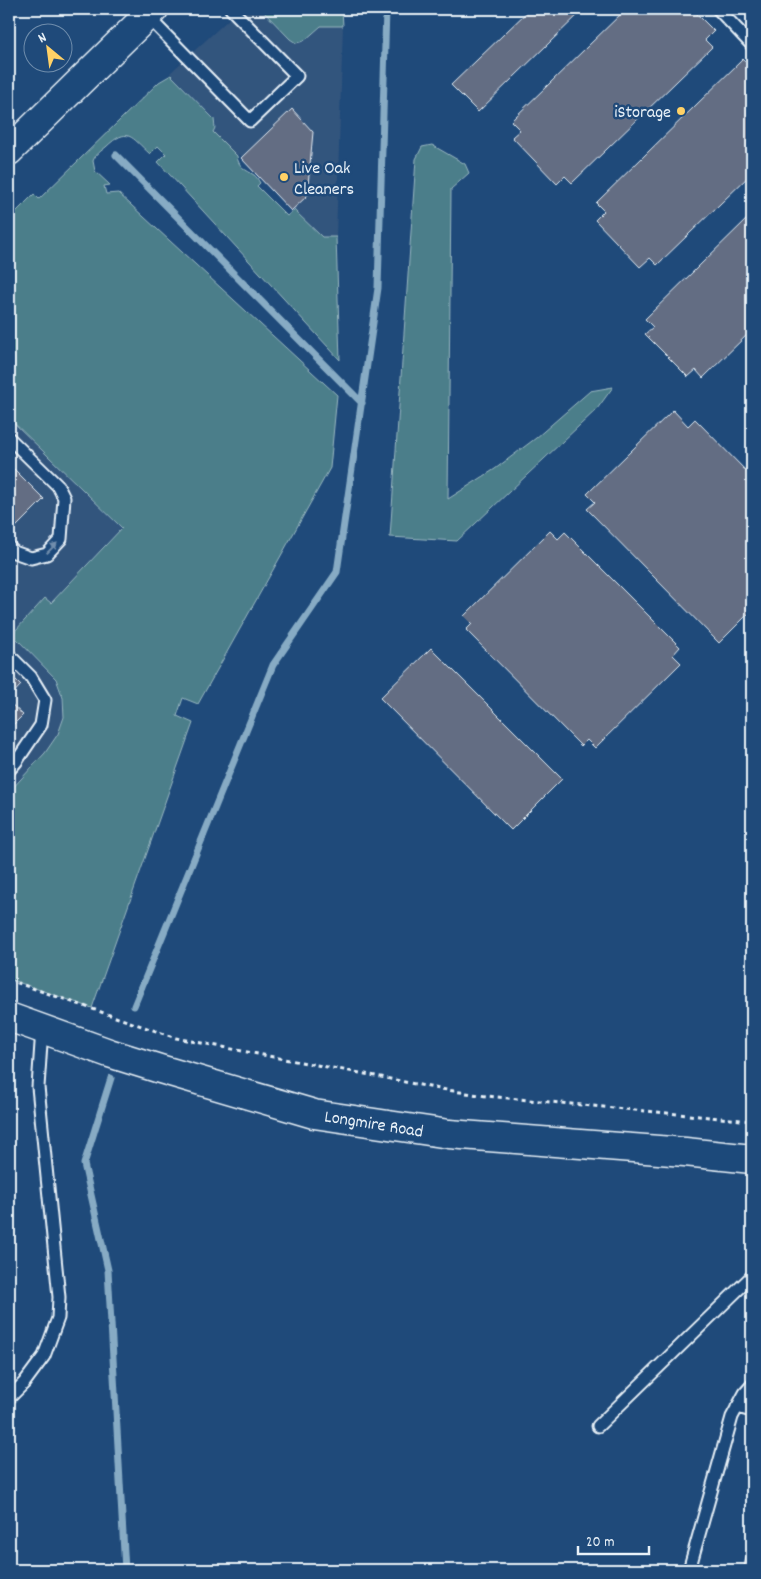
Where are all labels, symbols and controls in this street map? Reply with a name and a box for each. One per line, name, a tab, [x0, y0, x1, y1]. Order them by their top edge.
north arrow	[22, 22, 72, 72]
text: N	[35, 28, 51, 49]
place label: iStorage	[614, 101, 671, 126]
marker: iStorage	[675, 105, 687, 117]
place label: Live Oak Cleaners	[294, 157, 354, 203]
marker: Live Oak Cleaners	[278, 171, 290, 183]
one-way arrow	[46, 542, 58, 554]
street label: Longmire Road	[322, 1105, 425, 1146]
scale bar	[578, 1524, 650, 1556]
text: 20 m	[586, 1532, 614, 1554]

